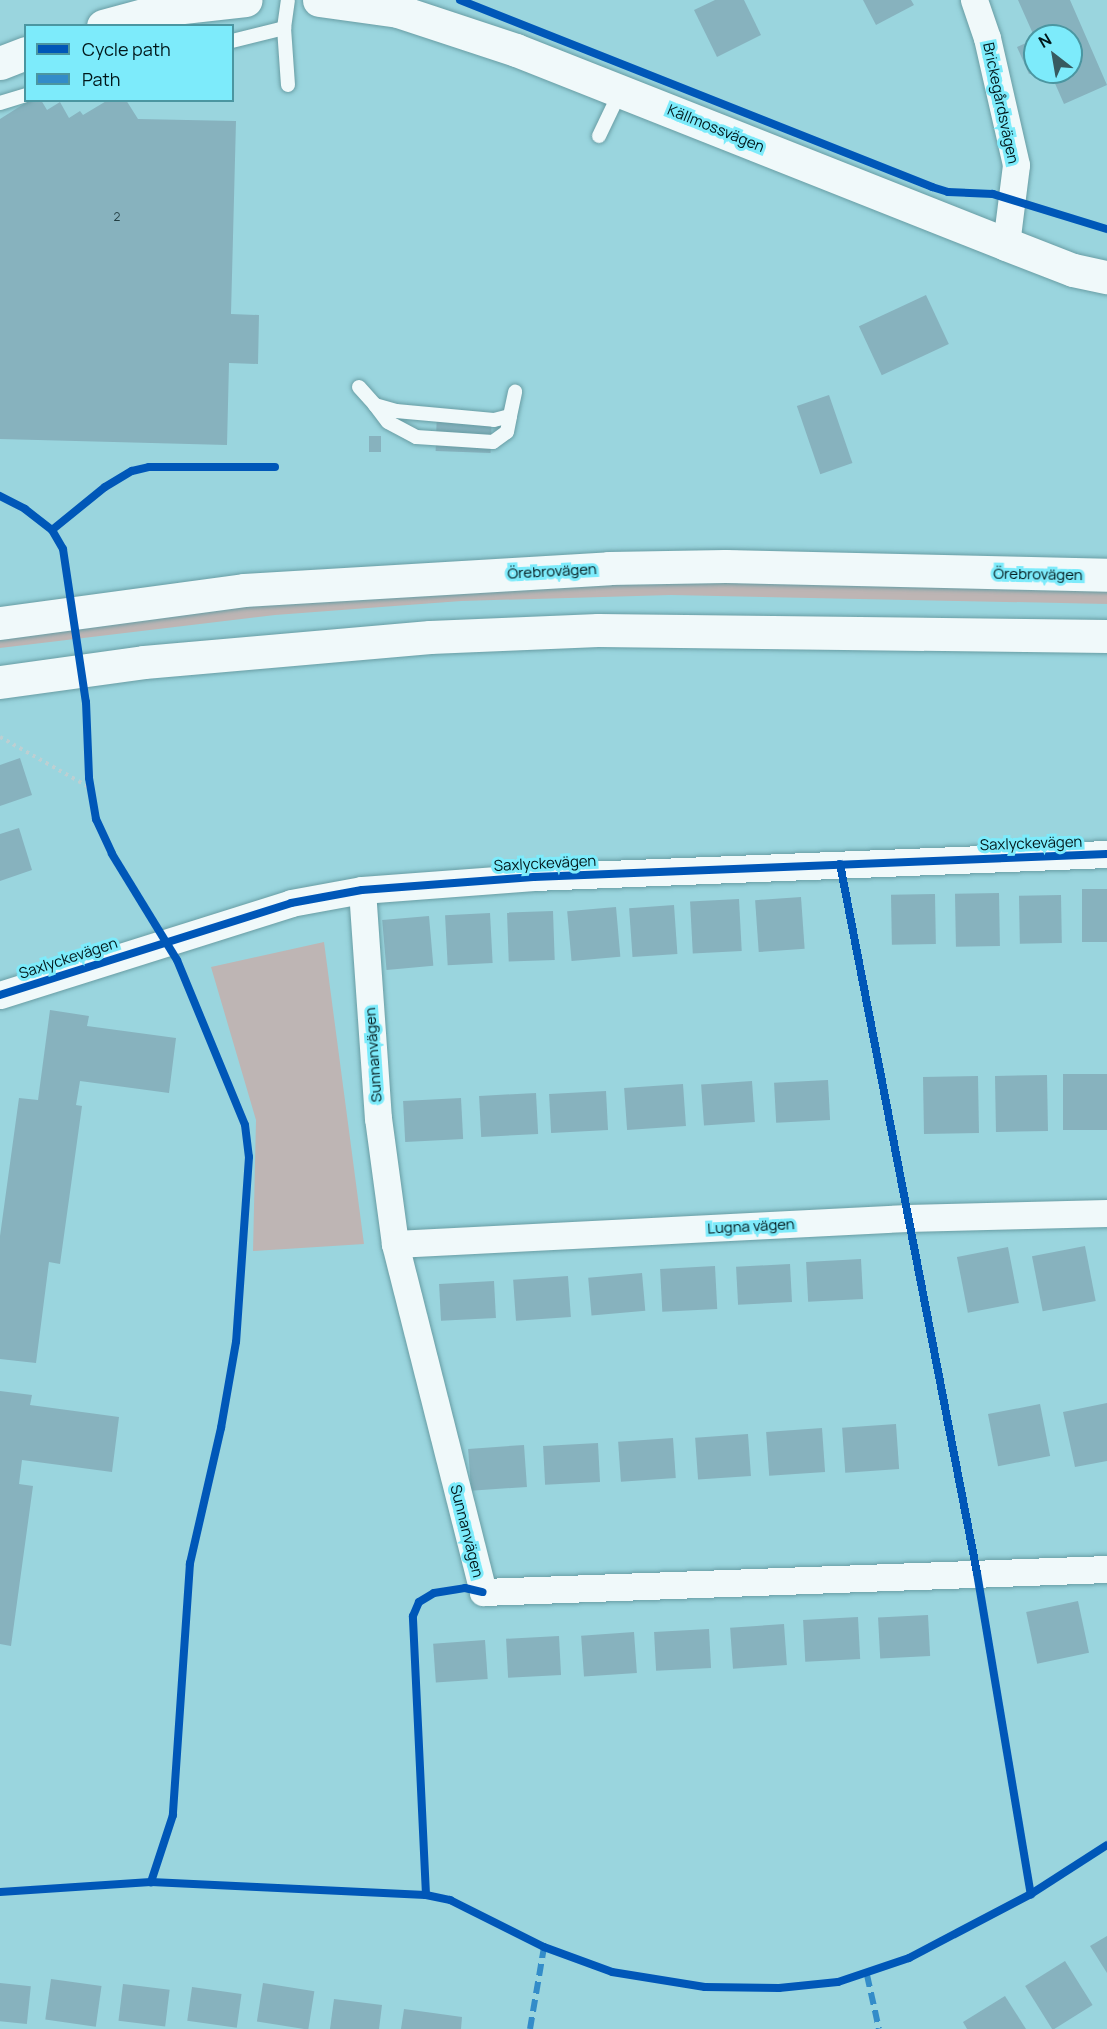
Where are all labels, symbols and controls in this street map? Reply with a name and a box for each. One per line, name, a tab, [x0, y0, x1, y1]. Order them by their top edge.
legend	[24, 24, 234, 102]
north arrow	[1023, 24, 1083, 84]
text: N	[1034, 28, 1055, 53]
text: Cycle path	[82, 37, 171, 61]
street label: Brickegårdsvägen	[979, 41, 1023, 165]
text: Path	[82, 67, 120, 91]
street label: Källmossvägen	[665, 100, 767, 156]
house number: 2	[114, 210, 120, 224]
street label: Örebrovägen	[507, 560, 597, 582]
street label: Örebrovägen	[993, 564, 1083, 584]
street label: Saxlyckevägen	[979, 832, 1083, 854]
street label: Saxlyckevägen	[493, 851, 597, 875]
street label: Saxlyckevägen	[16, 934, 120, 982]
street label: Sunnanvägen	[361, 1007, 385, 1103]
street label: Lugna vägen	[707, 1215, 795, 1237]
street label: Sunnanvägen	[447, 1483, 487, 1579]

